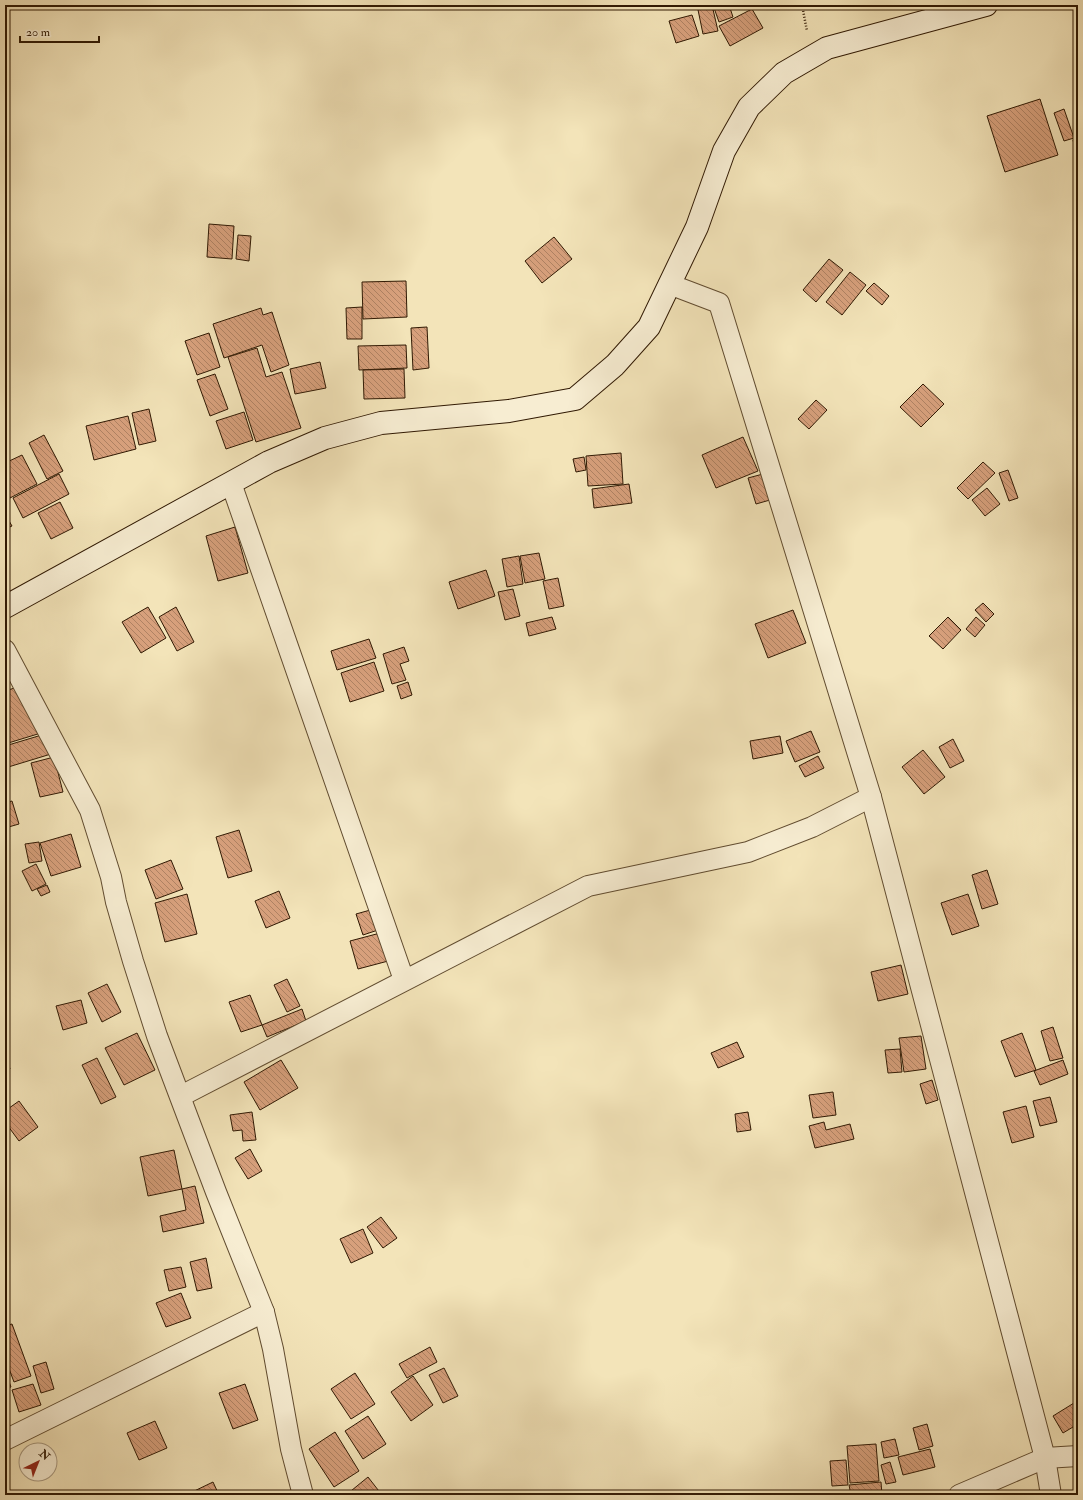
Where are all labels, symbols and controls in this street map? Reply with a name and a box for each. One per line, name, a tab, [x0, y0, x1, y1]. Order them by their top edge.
scale bar	[20, 18, 99, 44]
text: 20 m	[26, 25, 51, 40]
north arrow	[18, 1442, 58, 1482]
text: N	[36, 1446, 53, 1464]

